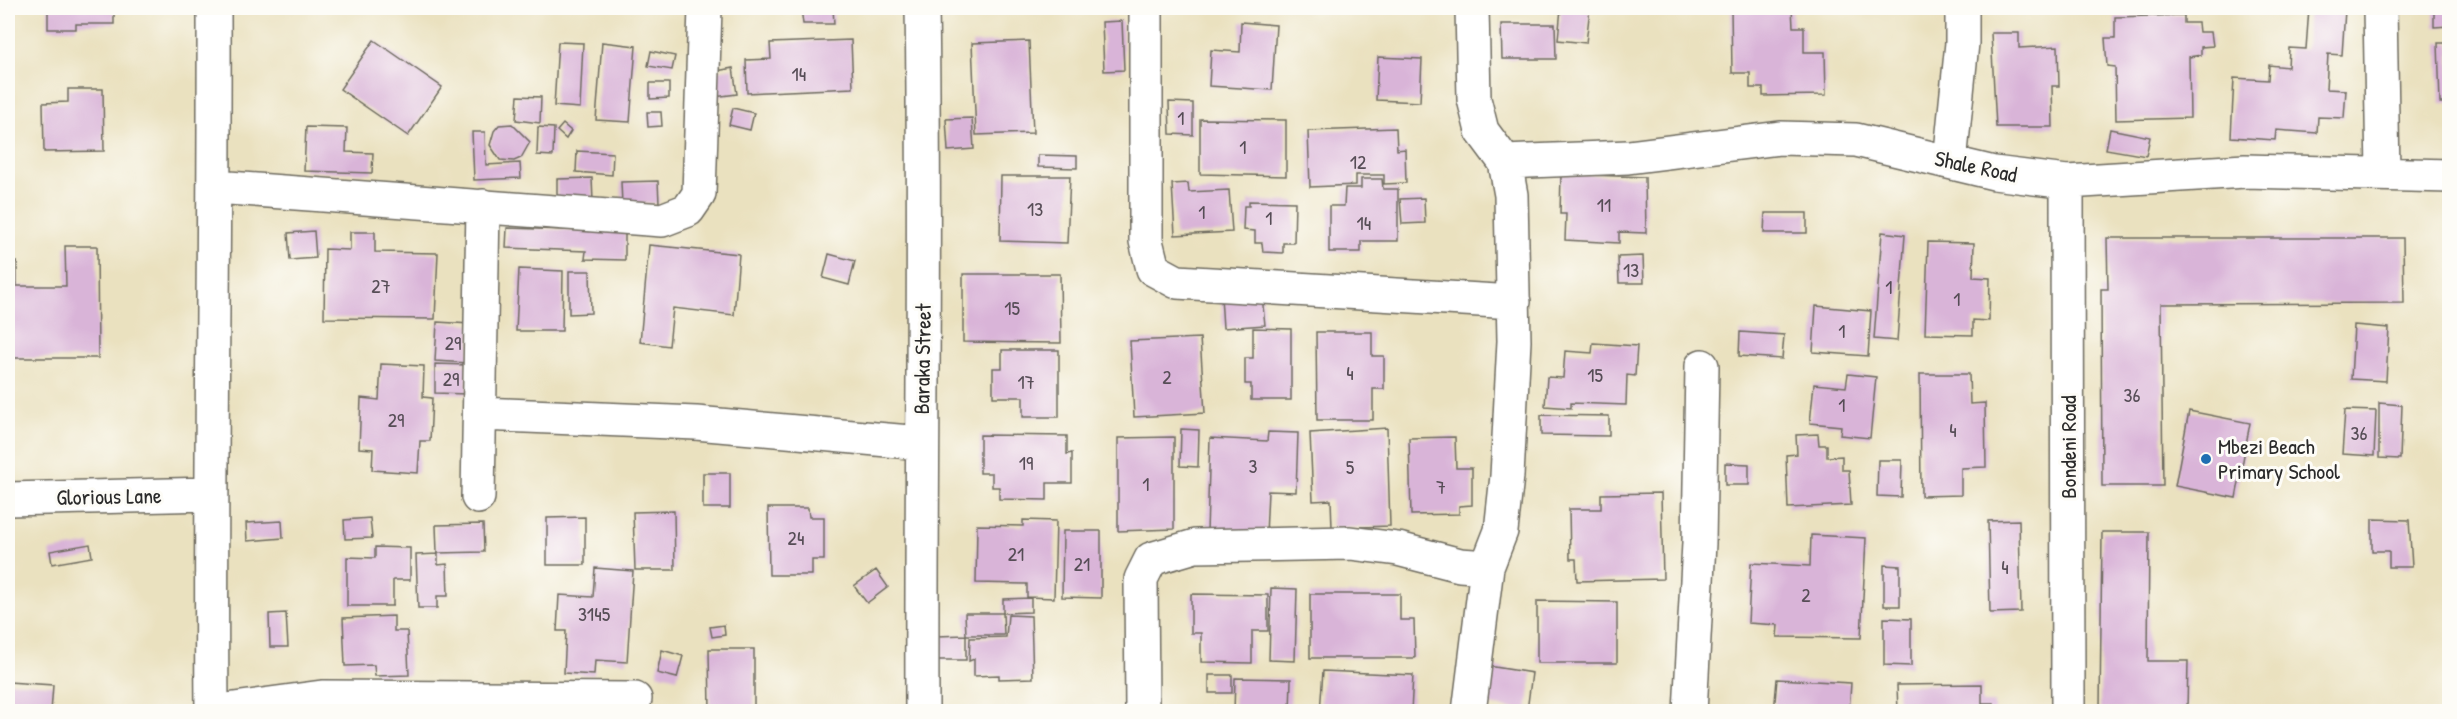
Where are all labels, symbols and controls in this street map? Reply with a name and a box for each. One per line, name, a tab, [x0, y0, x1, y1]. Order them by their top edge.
house number: 14	[792, 60, 806, 87]
house number: 1	[1177, 104, 1185, 131]
house number: 1	[1239, 133, 1247, 160]
street label: Shale Road	[1932, 143, 2020, 189]
house number: 12	[1350, 148, 1367, 175]
house number: 11	[1597, 191, 1611, 218]
house number: 13	[1027, 195, 1043, 222]
house number: 1	[1198, 198, 1206, 225]
house number: 1	[1265, 204, 1273, 231]
house number: 14	[1357, 209, 1371, 236]
house number: 13	[1623, 256, 1639, 283]
house number: 27	[371, 272, 391, 299]
house number: 1	[1885, 273, 1893, 300]
house number: 1	[1953, 285, 1961, 312]
house number: 15	[1004, 294, 1020, 321]
street label: Baraka Street	[906, 303, 938, 415]
house number: 1	[1838, 317, 1846, 344]
house number: 29	[445, 329, 461, 356]
house number: 4	[1346, 359, 1354, 386]
house number: 15	[1587, 361, 1603, 388]
house number: 2	[1162, 363, 1172, 390]
house number: 29	[443, 365, 459, 392]
house number: 17	[1017, 368, 1035, 395]
house number: 36	[2124, 381, 2140, 408]
house number: 1	[1838, 391, 1846, 418]
street label: Bondeni Road	[2053, 395, 2083, 499]
house number: 29	[388, 406, 404, 433]
house number: 4	[1949, 416, 1957, 443]
house number: 36	[2351, 419, 2367, 446]
place label: Mbezi Beach Primary School	[2218, 431, 2340, 486]
house number: 19	[1019, 449, 1033, 476]
house number: 3	[1249, 452, 1258, 479]
marker: Mbezi Beach Primary School	[2199, 452, 2213, 466]
house number: 5	[1346, 453, 1355, 480]
house number: 1	[1142, 470, 1150, 497]
house number: 7	[1436, 473, 1446, 500]
street label: Glorious Lane	[56, 480, 162, 512]
house number: 24	[788, 524, 804, 551]
house number: 21	[1008, 540, 1024, 567]
house number: 21	[1074, 550, 1090, 577]
house number: 4	[2001, 553, 2009, 580]
house number: 2	[1801, 581, 1811, 608]
house number: 3145	[578, 600, 611, 627]

